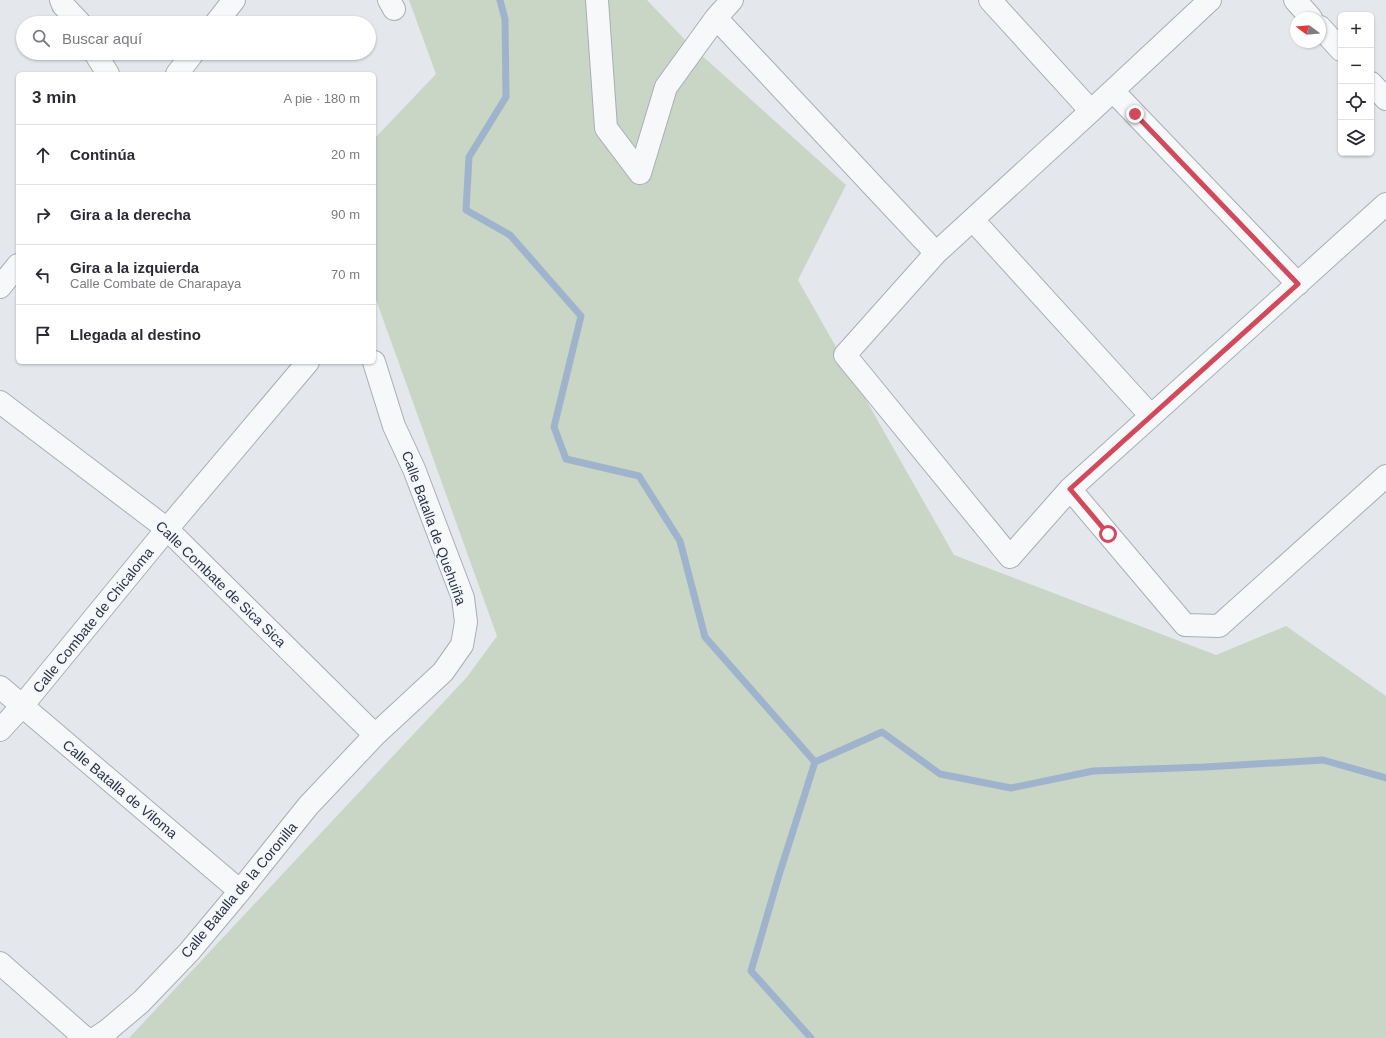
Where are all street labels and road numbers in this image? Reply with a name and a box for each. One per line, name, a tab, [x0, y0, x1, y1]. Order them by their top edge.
street label: Calle Batalla de Quehuiña	[399, 449, 469, 607]
street label: Calle Combate de Sica Sica	[153, 518, 289, 650]
street label: Calle Combate de Chicaloma	[29, 544, 157, 696]
street label: Calle Batalla de Viloma	[60, 736, 181, 842]
street label: Calle Batalla de la Coronilla	[178, 819, 301, 961]

